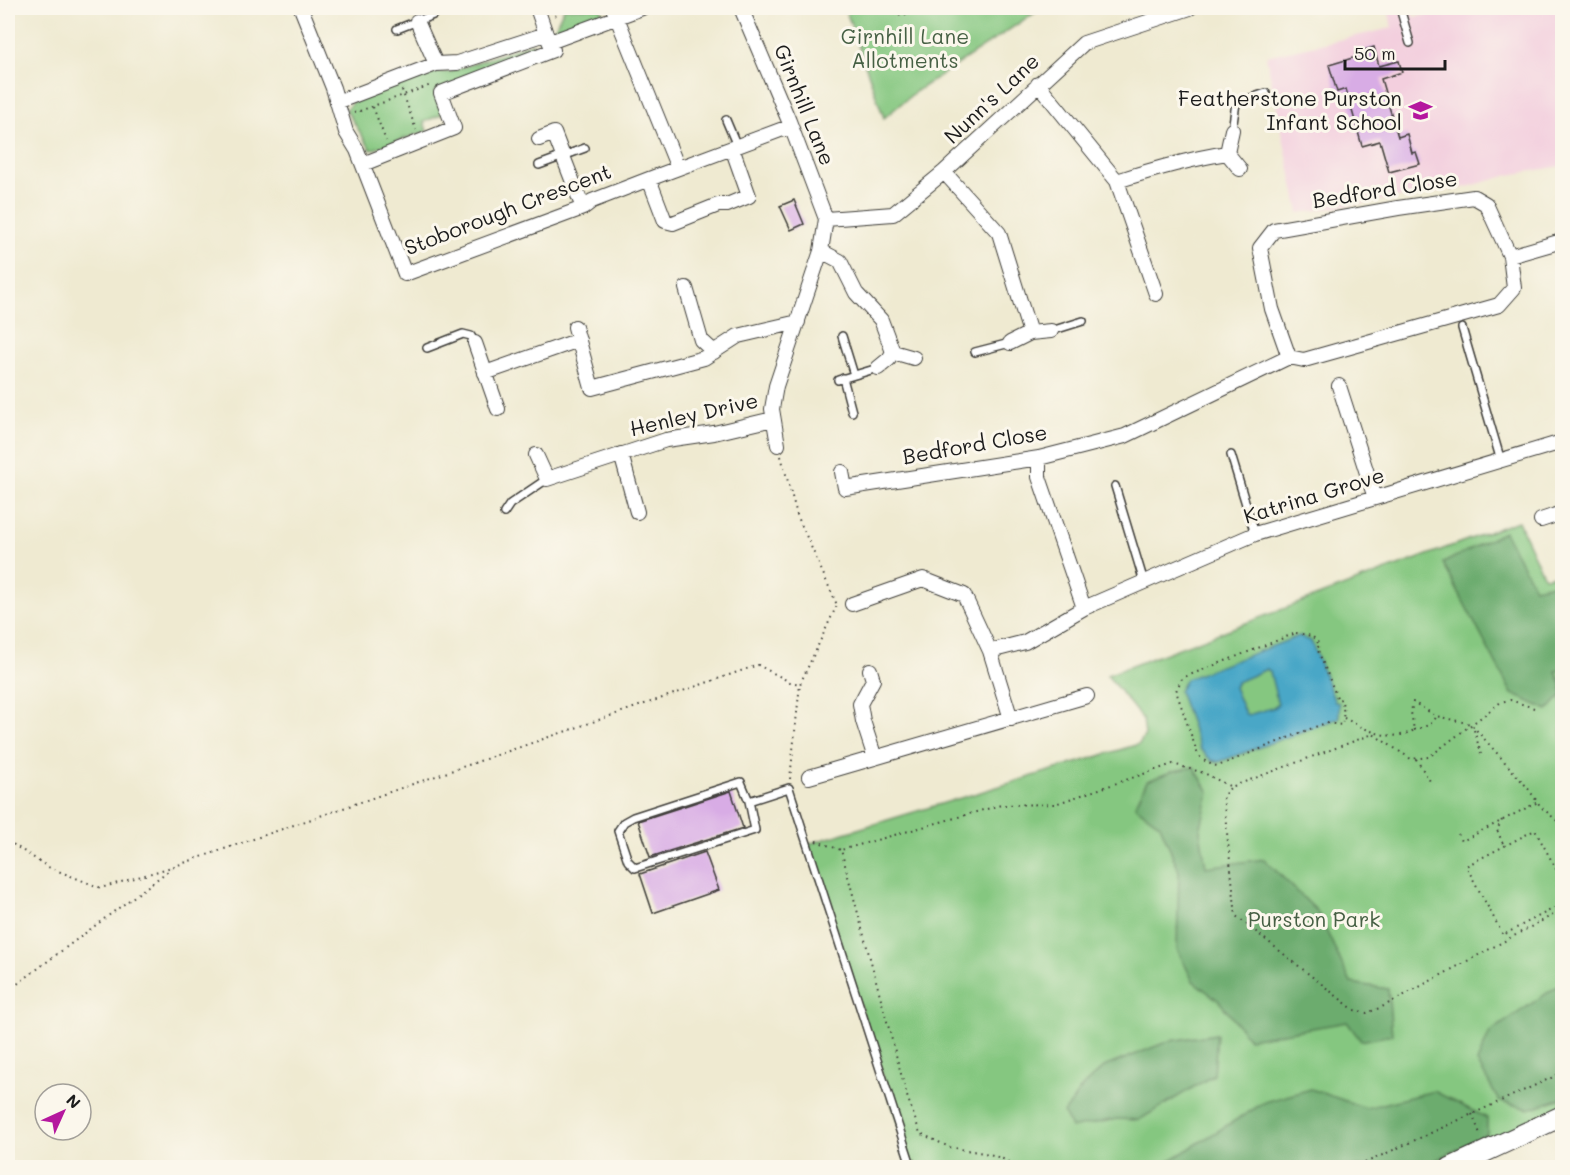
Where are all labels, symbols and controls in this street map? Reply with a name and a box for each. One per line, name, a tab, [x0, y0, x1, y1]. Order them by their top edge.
park label: Girnhill Lane Allotments	[841, 22, 969, 73]
scale bar	[1345, 33, 1446, 71]
street label: Girnhill Lane	[769, 40, 842, 169]
text: 50 m	[1354, 41, 1396, 65]
street label: Nunn's Lane	[938, 47, 1044, 149]
place label: Featherstone Purston Infant School	[1178, 84, 1402, 135]
school or university icon: Featherstone Purston Infant School	[1407, 98, 1433, 124]
street label: Stoborough Crescent	[400, 157, 615, 261]
street label: Bedford Close	[1310, 164, 1459, 213]
street label: Henley Drive	[627, 386, 761, 441]
street label: Bedford Close	[900, 418, 1049, 470]
street label: Katrina Grove	[1240, 460, 1387, 529]
park label: Purston Park	[1248, 905, 1380, 932]
north arrow	[33, 1082, 93, 1142]
text: N	[62, 1089, 86, 1113]

